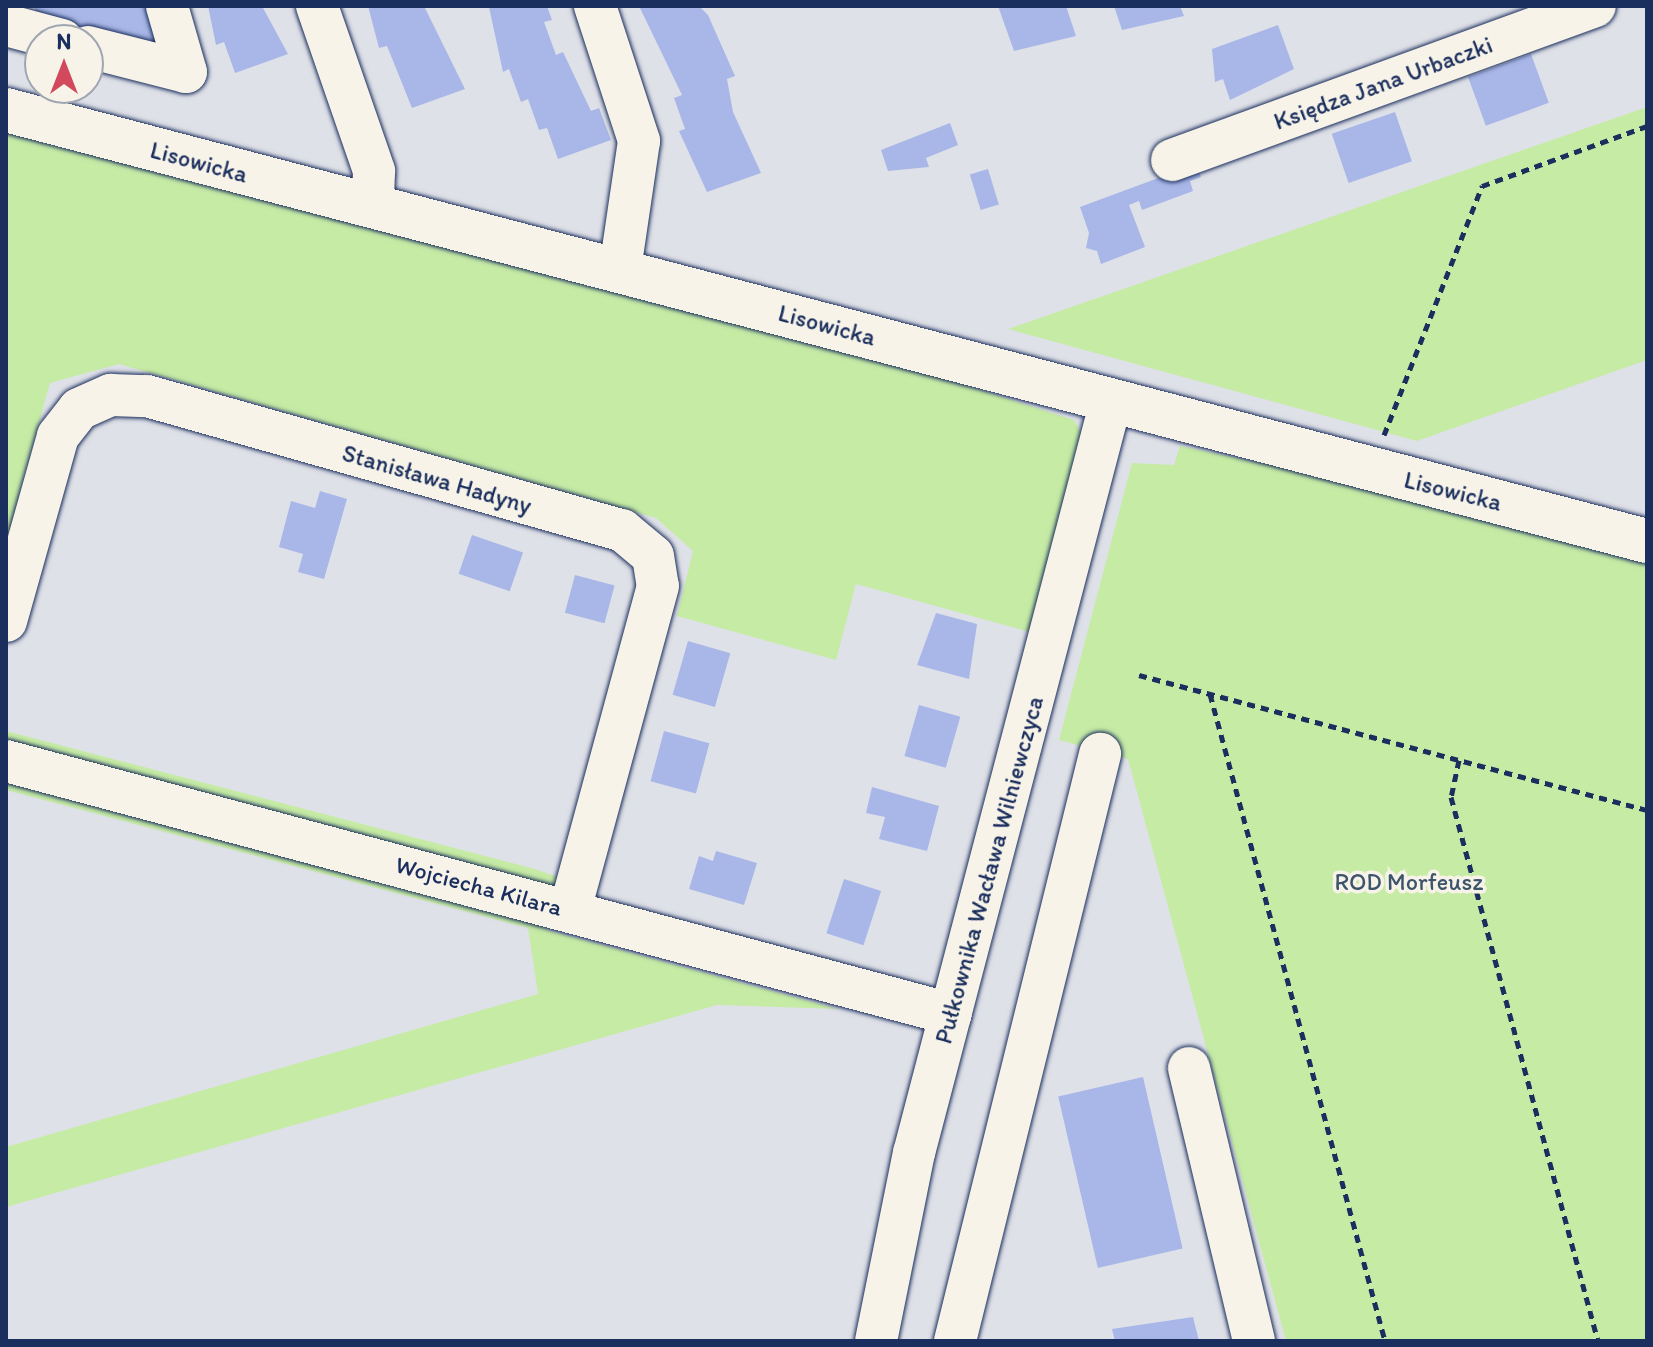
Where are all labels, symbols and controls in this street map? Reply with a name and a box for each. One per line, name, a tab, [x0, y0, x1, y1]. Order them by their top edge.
north arrow	[24, 24, 104, 104]
text: N	[57, 28, 71, 55]
street label: Księdza Jana Urbaczki	[1270, 30, 1496, 136]
street label: Lisowicka	[147, 135, 251, 189]
street label: Lisowicka	[775, 298, 879, 352]
street label: Stanisława Hadyny	[339, 438, 535, 520]
street label: Lisowicka	[1401, 465, 1505, 517]
street label: Pułkownika Wacława Wilniewczyca	[929, 693, 1049, 1047]
street label: Wojciecha Kilara	[393, 850, 565, 922]
park label: ROD Morfeusz	[1335, 868, 1483, 896]

